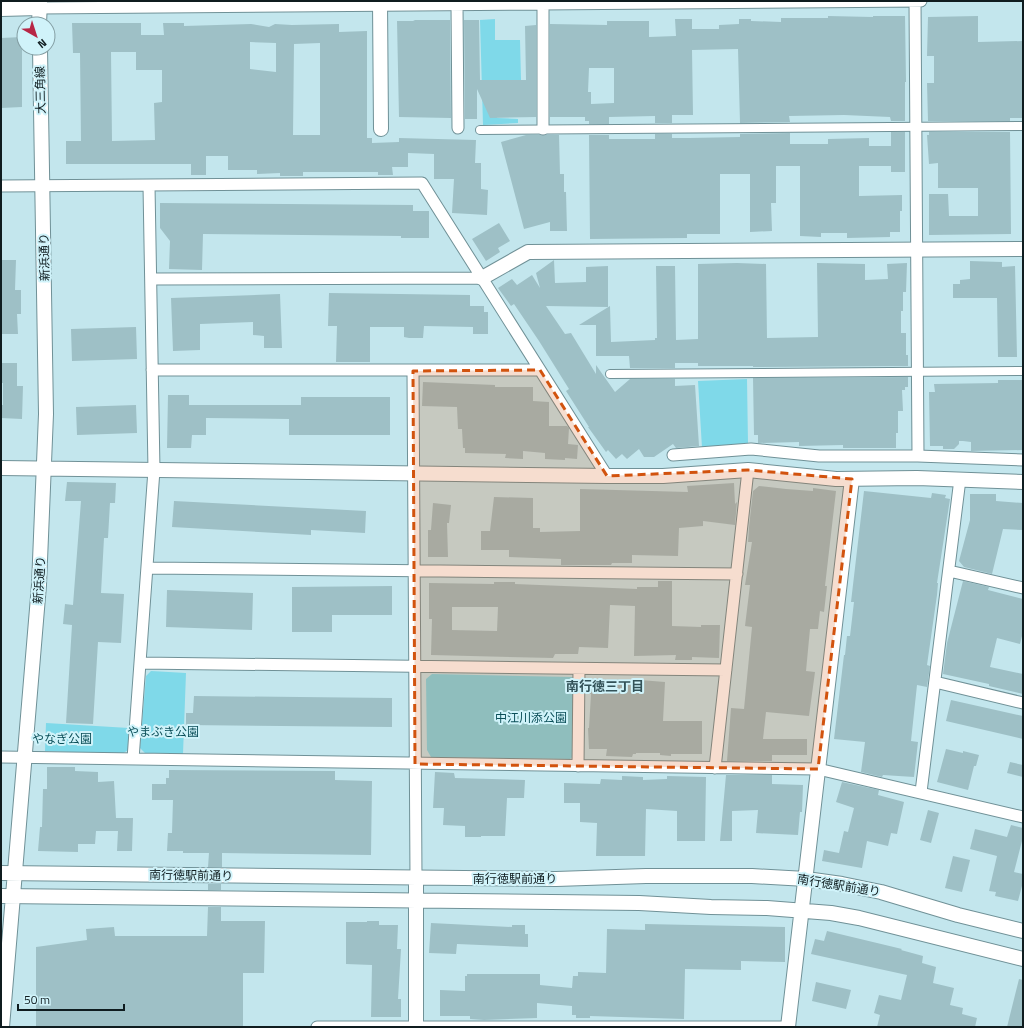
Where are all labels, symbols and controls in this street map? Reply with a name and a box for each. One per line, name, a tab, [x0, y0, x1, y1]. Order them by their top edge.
north arrow	[16, 16, 56, 56]
text: N	[34, 35, 50, 52]
street label: 大三角線	[30, 66, 50, 114]
street label: 新浜通り	[34, 233, 54, 281]
street label: 新浜通り	[28, 555, 50, 605]
district label: 南行徳三丁目	[566, 676, 644, 696]
park label: 中江川添公園	[495, 708, 567, 727]
park label: やまぶき公園	[127, 722, 199, 741]
park label: やなぎ公園	[32, 729, 92, 748]
street label: 南行徳駅前通り	[149, 865, 233, 885]
street label: 南行徳駅前通り	[473, 869, 557, 888]
street label: 南行徳駅前通り	[796, 869, 882, 901]
scale bar	[18, 986, 124, 1012]
text: 50 m	[24, 990, 50, 1009]

